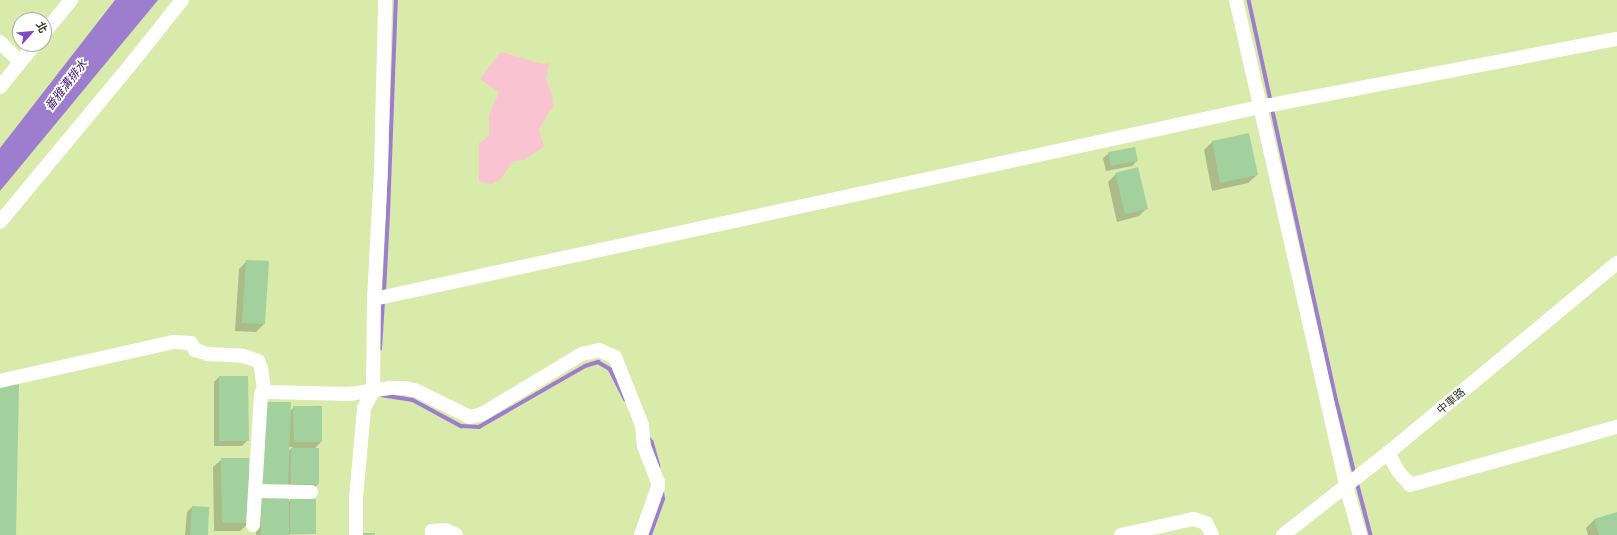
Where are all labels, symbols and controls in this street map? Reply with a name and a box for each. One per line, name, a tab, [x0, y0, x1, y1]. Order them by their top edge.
north arrow	[12, 12, 52, 52]
text: 北	[33, 19, 51, 35]
water label: 番雅溝排水	[42, 57, 90, 113]
street label: 中車路	[1434, 385, 1468, 417]

